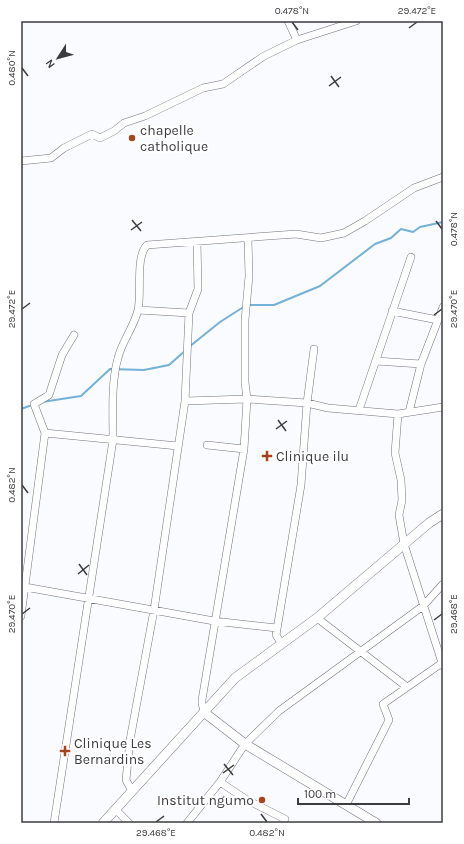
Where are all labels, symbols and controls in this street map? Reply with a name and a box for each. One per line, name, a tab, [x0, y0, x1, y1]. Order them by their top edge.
text: 0.478°N	[275, 5, 309, 17]
text: 29.472°E	[398, 5, 436, 17]
north arrow	[38, 38, 78, 78]
text: 0.480°N	[6, 50, 18, 86]
text: N	[43, 57, 58, 71]
place label: chapelle catholique	[140, 122, 208, 155]
marker: chapelle catholique	[127, 133, 137, 143]
text: 0.478°N	[448, 212, 460, 246]
text: 29.472°E	[6, 290, 18, 328]
text: 29.470°E	[448, 290, 460, 328]
place label: Clinique ilu	[276, 448, 349, 465]
marker: Clinique ilu	[261, 450, 273, 462]
text: 0.482°N	[6, 467, 18, 503]
text: 29.468°E	[448, 594, 460, 634]
text: 29.470°E	[6, 595, 18, 633]
place label: Clinique Les Bernardins	[74, 735, 152, 768]
marker: Clinique Les Bernardins	[59, 745, 71, 757]
scale bar	[298, 780, 409, 806]
text: 100 m	[304, 787, 336, 801]
place label: Institut ngumo	[157, 792, 254, 809]
marker: Institut ngumo	[257, 795, 267, 805]
text: 29.468°E	[136, 827, 176, 839]
text: 0.482°N	[249, 827, 285, 839]

